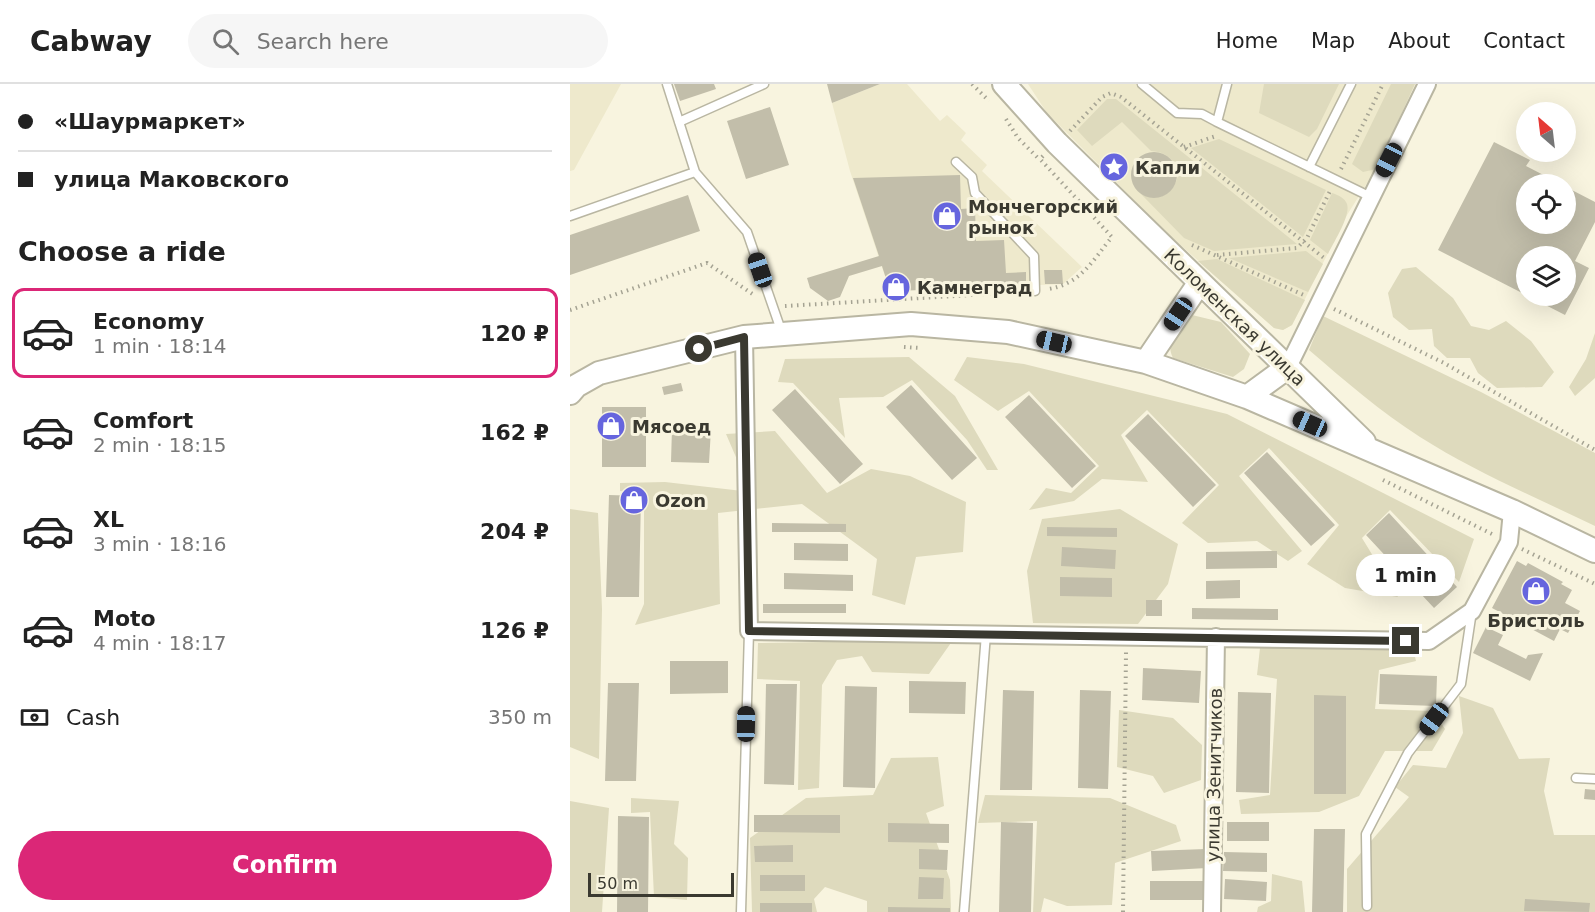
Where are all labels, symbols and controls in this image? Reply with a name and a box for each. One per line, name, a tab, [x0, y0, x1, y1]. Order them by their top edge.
search box	[188, 14, 608, 68]
text: Cabway	[30, 25, 152, 58]
icon: search	[209, 25, 242, 58]
text: Search here	[257, 29, 389, 54]
text: Home	[1216, 29, 1278, 53]
text: Map	[1311, 29, 1355, 53]
text: About	[1388, 29, 1450, 53]
text: Contact	[1483, 29, 1565, 53]
north arrow	[1516, 102, 1576, 162]
map controls	[1516, 102, 1576, 306]
text: «Шаурмаркет»	[54, 109, 246, 134]
car	[1373, 140, 1405, 180]
place icon: Капли	[1098, 151, 1130, 183]
place label: Капли	[1135, 157, 1200, 178]
text: улица Маковского	[54, 167, 289, 192]
button: locate	[1516, 174, 1576, 234]
place label: Мончегорский рынок	[968, 196, 1118, 238]
shop icon: Мончегорский рынок	[931, 200, 963, 232]
text: Choose a ride	[18, 236, 226, 267]
street label: Коломенская улица	[1160, 244, 1310, 390]
button: layers	[1516, 246, 1576, 306]
car	[746, 250, 774, 290]
shop icon: Камнеград	[880, 271, 912, 303]
place label: Камнеград	[917, 277, 1032, 298]
car	[1160, 294, 1196, 334]
icon: car	[21, 306, 75, 360]
text: Economy	[93, 309, 204, 334]
text: 120 ₽	[480, 321, 549, 346]
car	[1034, 329, 1074, 355]
text: 1 min · 18:14	[93, 334, 227, 358]
route start	[685, 335, 712, 362]
icon: car	[21, 405, 75, 459]
text: Comfort	[93, 408, 193, 433]
car	[1290, 408, 1330, 440]
shop icon: Мясоед	[595, 410, 627, 442]
place label: Мясоед	[632, 416, 711, 437]
text: 162 ₽	[480, 420, 549, 445]
text: 2 min · 18:15	[93, 433, 227, 457]
shop icon: Ozon	[618, 484, 650, 516]
place label: Ozon	[655, 490, 706, 511]
icon: car	[21, 504, 75, 558]
text: XL	[93, 507, 124, 532]
text: 204 ₽	[480, 519, 549, 544]
text: 3 min · 18:16	[93, 532, 227, 556]
callout: 1 min	[1356, 554, 1456, 596]
text: 1 min	[1374, 563, 1437, 587]
shop icon: Бристоль	[1520, 575, 1552, 607]
icon: car	[21, 603, 75, 657]
text: Moto	[93, 606, 156, 631]
place label: Бристоль	[1487, 610, 1585, 631]
text: 126 ₽	[480, 618, 549, 643]
route end	[1392, 627, 1419, 654]
text: 4 min · 18:17	[93, 631, 227, 655]
street label: улица Зенитчиков	[1202, 688, 1226, 862]
car	[1416, 699, 1452, 739]
icon: cash	[18, 701, 51, 734]
text: Cash	[66, 705, 120, 730]
text: 350 m	[488, 705, 552, 729]
car	[737, 706, 755, 742]
button: Confirm	[18, 831, 552, 900]
scale bar	[588, 870, 734, 898]
text: 50 m	[597, 874, 638, 893]

